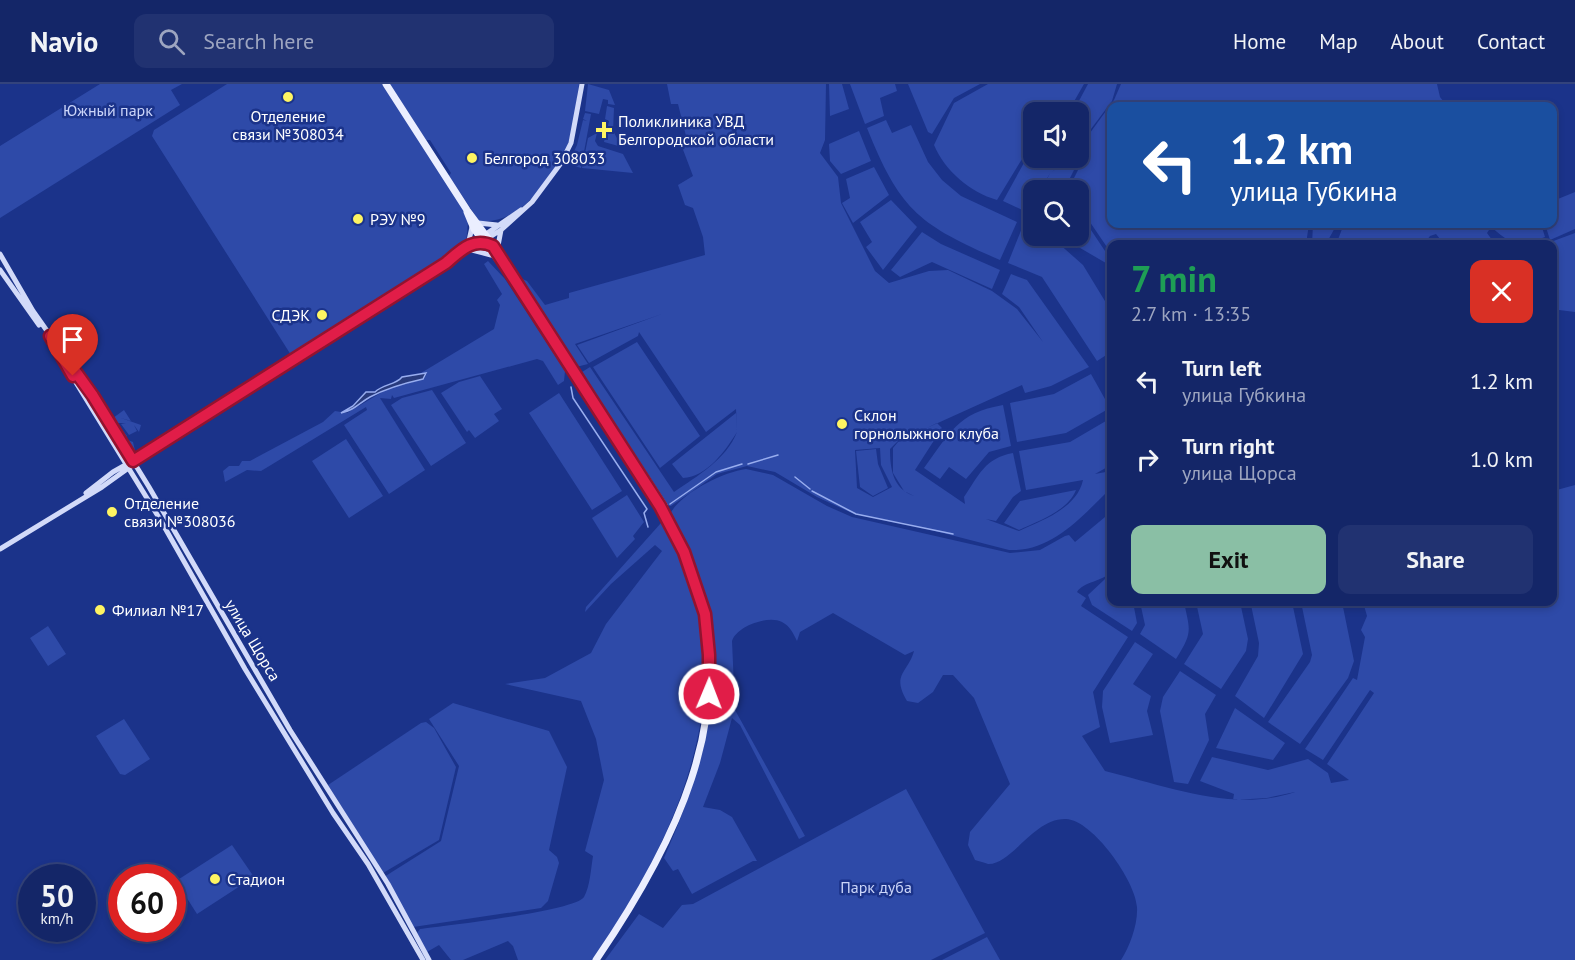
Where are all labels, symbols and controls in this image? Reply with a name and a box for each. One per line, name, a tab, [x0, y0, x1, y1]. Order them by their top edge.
search box	[134, 14, 554, 68]
text: Navio	[30, 23, 98, 60]
icon: search	[155, 25, 188, 58]
text: Search here	[203, 27, 314, 55]
text: Home	[1233, 28, 1286, 55]
text: Map	[1319, 28, 1358, 55]
text: About	[1391, 28, 1444, 55]
text: Contact	[1477, 28, 1545, 55]
marker: Отделение связи №308034	[281, 90, 295, 104]
park label: Южный парк	[63, 100, 153, 120]
map controls	[1023, 102, 1089, 246]
button: sound	[1023, 102, 1089, 168]
place label: Отделение связи №308034	[232, 106, 344, 144]
place label: Поликлиника УВД Белгородской области	[618, 111, 774, 149]
marker: Поликлиника УВД Белгородской области	[595, 121, 613, 139]
text: 1.2 km	[1230, 121, 1353, 176]
icon: left	[1131, 126, 1209, 204]
place label: Белгород 308033	[484, 148, 605, 168]
marker: Белгород 308033	[465, 151, 479, 165]
text: улица Губкина	[1230, 174, 1398, 208]
button: search	[1023, 180, 1089, 246]
place label: РЭУ №9	[370, 209, 426, 229]
marker: РЭУ №9	[351, 212, 365, 226]
text: 7 min	[1131, 255, 1217, 302]
button: close	[1470, 260, 1533, 323]
text: 2.7 km · 13:35	[1131, 301, 1251, 327]
place label: СДЭК	[272, 305, 310, 325]
marker: СДЭК	[315, 308, 329, 322]
pin	[47, 314, 98, 376]
icon: arrive	[56, 323, 89, 356]
text: Turn left	[1182, 354, 1262, 382]
icon: left	[1131, 365, 1164, 398]
text: 1.2 km	[1470, 367, 1533, 395]
text: улица Губкина	[1182, 382, 1306, 408]
place label: Склон горнолыжного клуба	[854, 405, 999, 443]
marker: Склон горнолыжного клуба	[835, 417, 849, 431]
text: Turn right	[1182, 432, 1274, 460]
icon: right	[1131, 443, 1164, 476]
text: 1.0 km	[1470, 445, 1533, 473]
text: улица Щорса	[1182, 460, 1297, 486]
place label: Отделение связи №308036	[124, 493, 236, 531]
marker: Отделение связи №308036	[105, 505, 119, 519]
button: Exit	[1131, 525, 1326, 594]
button: Share	[1338, 525, 1533, 594]
street label: улица Щорса	[221, 596, 285, 684]
place label: Филиал №17	[112, 600, 204, 620]
marker: Филиал №17	[93, 603, 107, 617]
position arrow	[677, 662, 741, 726]
speed limit sign: 60	[108, 864, 186, 942]
place label: Cтадион	[227, 869, 285, 889]
marker: Cтадион	[208, 872, 222, 886]
text: 50	[40, 876, 74, 915]
park label: Парк дуба	[840, 877, 912, 897]
text: km/h	[41, 909, 73, 928]

